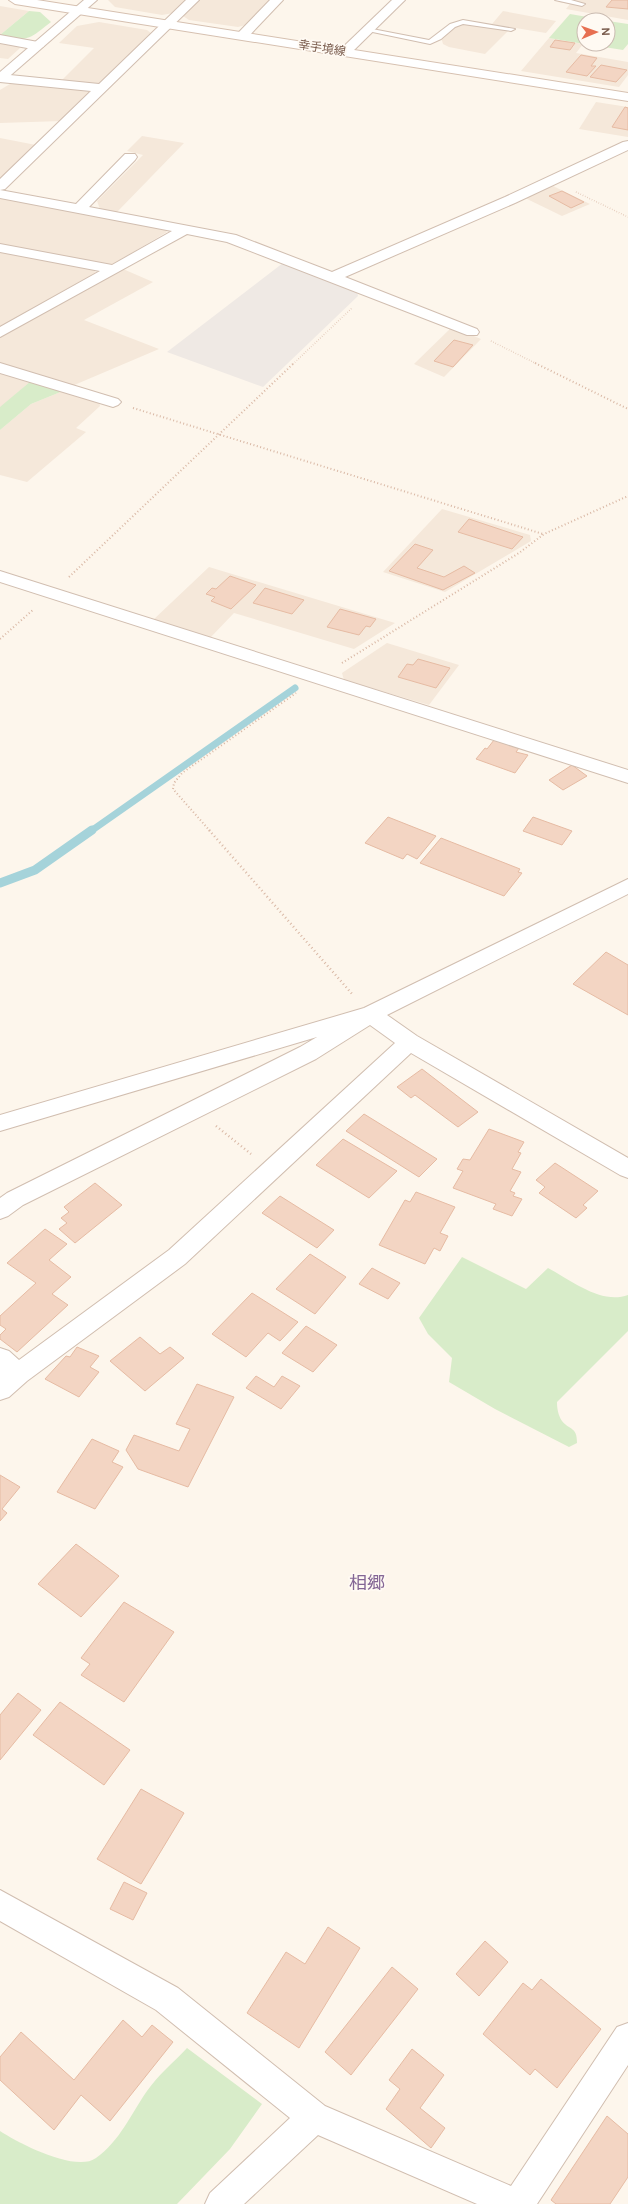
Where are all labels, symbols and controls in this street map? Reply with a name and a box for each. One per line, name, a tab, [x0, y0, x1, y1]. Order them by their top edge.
north arrow	[576, 12, 616, 52]
text: N	[599, 27, 613, 36]
street label: 幸手境線	[297, 36, 347, 60]
district label: 相郷	[349, 1571, 385, 1595]

